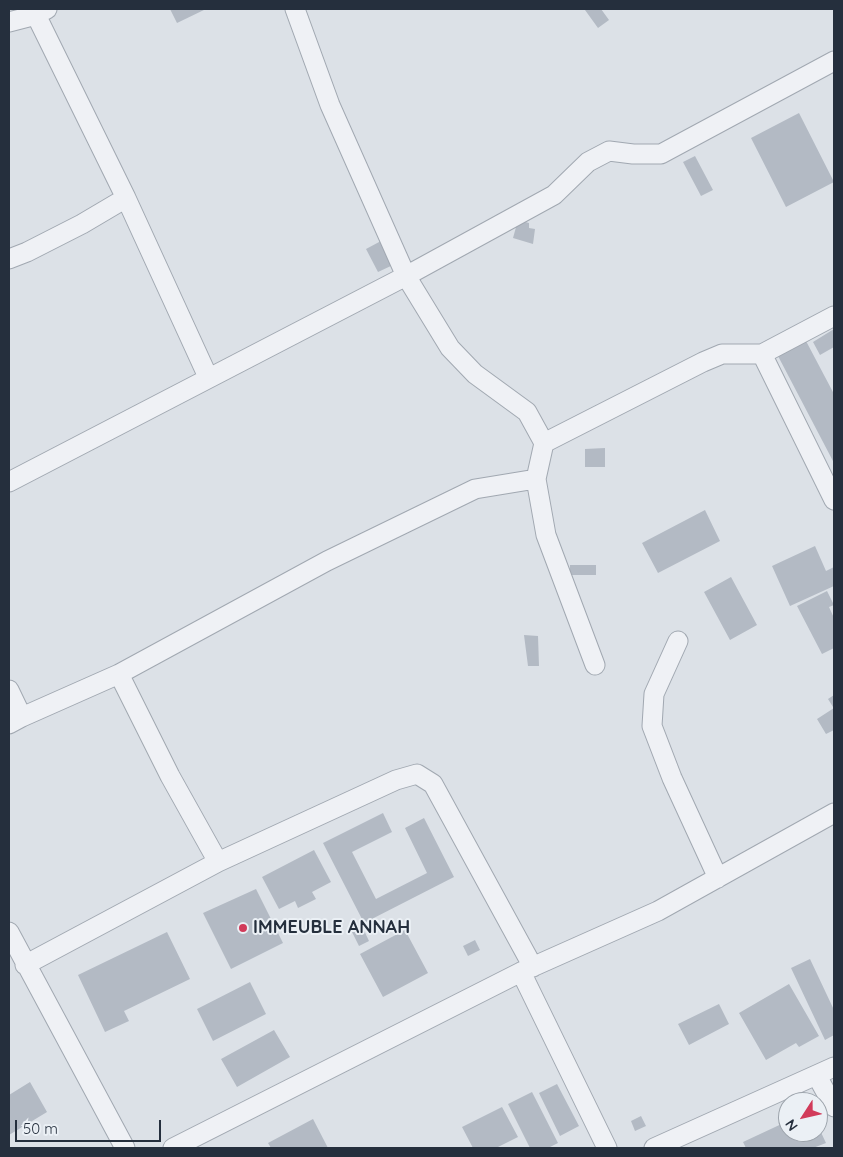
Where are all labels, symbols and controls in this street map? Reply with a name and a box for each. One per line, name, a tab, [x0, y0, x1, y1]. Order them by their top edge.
place label: IMMEUBLE ANNAH	[253, 917, 410, 939]
marker: IMMEUBLE ANNAH	[237, 922, 249, 934]
north arrow	[778, 1092, 828, 1142]
scale bar	[18, 1110, 164, 1142]
text: N	[781, 1116, 802, 1134]
text: 50 m	[23, 1119, 58, 1138]

